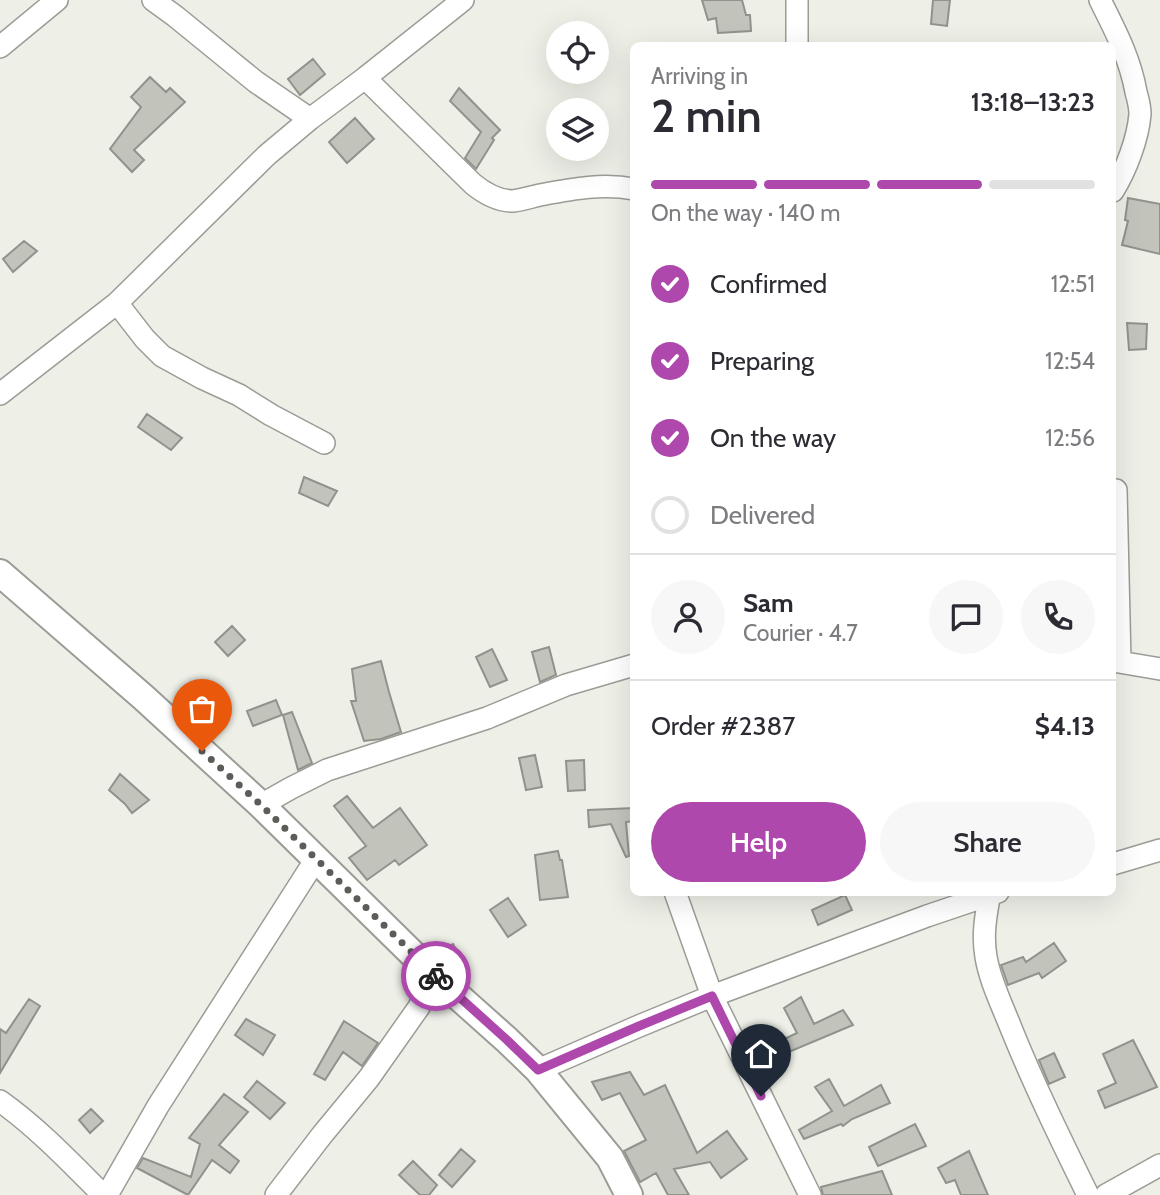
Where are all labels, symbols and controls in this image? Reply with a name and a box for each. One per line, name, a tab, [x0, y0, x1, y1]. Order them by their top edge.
map controls	[546, 21, 609, 161]
button: locate	[546, 21, 609, 84]
text: Arriving in	[651, 62, 748, 90]
text: 13:18–13:23	[971, 86, 1095, 118]
text: 2 min	[651, 88, 762, 144]
button: layers	[546, 98, 609, 161]
text: On the way · 140 m	[651, 199, 841, 227]
icon: check	[651, 265, 689, 303]
text: Confirmed	[710, 268, 827, 300]
text: 12:51	[1051, 270, 1095, 298]
icon: check	[651, 342, 689, 380]
text: Preparing	[710, 345, 814, 377]
text: 12:54	[1045, 347, 1095, 375]
icon: check	[651, 419, 689, 457]
text: On the way	[710, 422, 836, 454]
text: 12:56	[1045, 424, 1095, 452]
text: Delivered	[710, 499, 815, 531]
button: person	[651, 580, 725, 654]
button: chat	[929, 580, 1003, 654]
button: phone	[1021, 580, 1095, 654]
text: Sam	[743, 587, 794, 619]
text: Courier · 4.7	[743, 619, 858, 647]
pin	[172, 679, 232, 751]
icon: bag	[183, 690, 221, 728]
text: Order #2387	[651, 710, 795, 742]
text: $4.13	[1035, 710, 1095, 742]
button: Help	[651, 802, 866, 882]
button: Share	[880, 802, 1095, 882]
courier	[401, 941, 471, 1011]
icon: bike	[417, 957, 455, 995]
pin	[731, 1024, 791, 1096]
icon: home	[742, 1035, 780, 1073]

